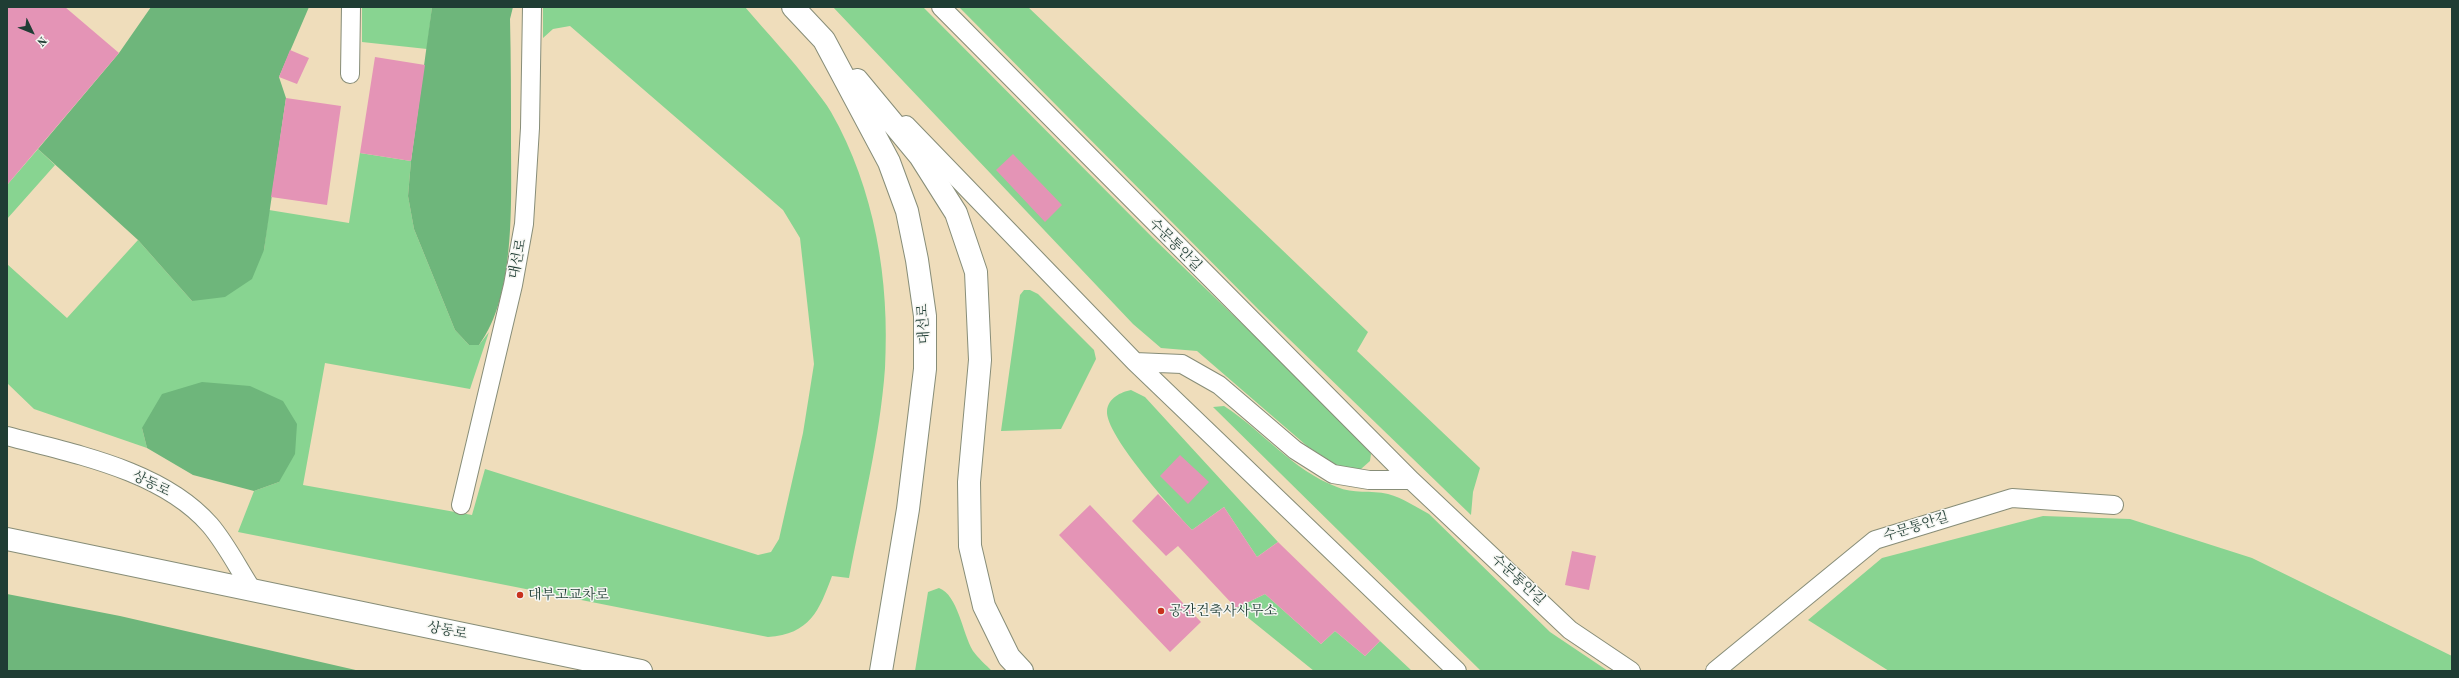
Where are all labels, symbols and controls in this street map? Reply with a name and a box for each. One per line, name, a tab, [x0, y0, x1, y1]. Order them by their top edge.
north arrow	[12, 12, 52, 52]
text: N	[34, 34, 48, 47]
street label: 수문통안길	[1145, 215, 1205, 275]
street label: 대선로	[506, 237, 530, 281]
street label: 대선로	[915, 303, 933, 345]
street label: 상동로	[129, 468, 173, 500]
street label: 수문통안길	[1881, 509, 1951, 545]
street label: 수문통안길	[1488, 551, 1548, 609]
place label: 대부고교차로	[528, 587, 609, 603]
marker: 대부고교차로	[515, 590, 525, 600]
place label: 공간건축사사무소	[1169, 603, 1277, 619]
marker: 공간건축사사무소	[1156, 606, 1166, 616]
street label: 상동로	[425, 619, 469, 643]

